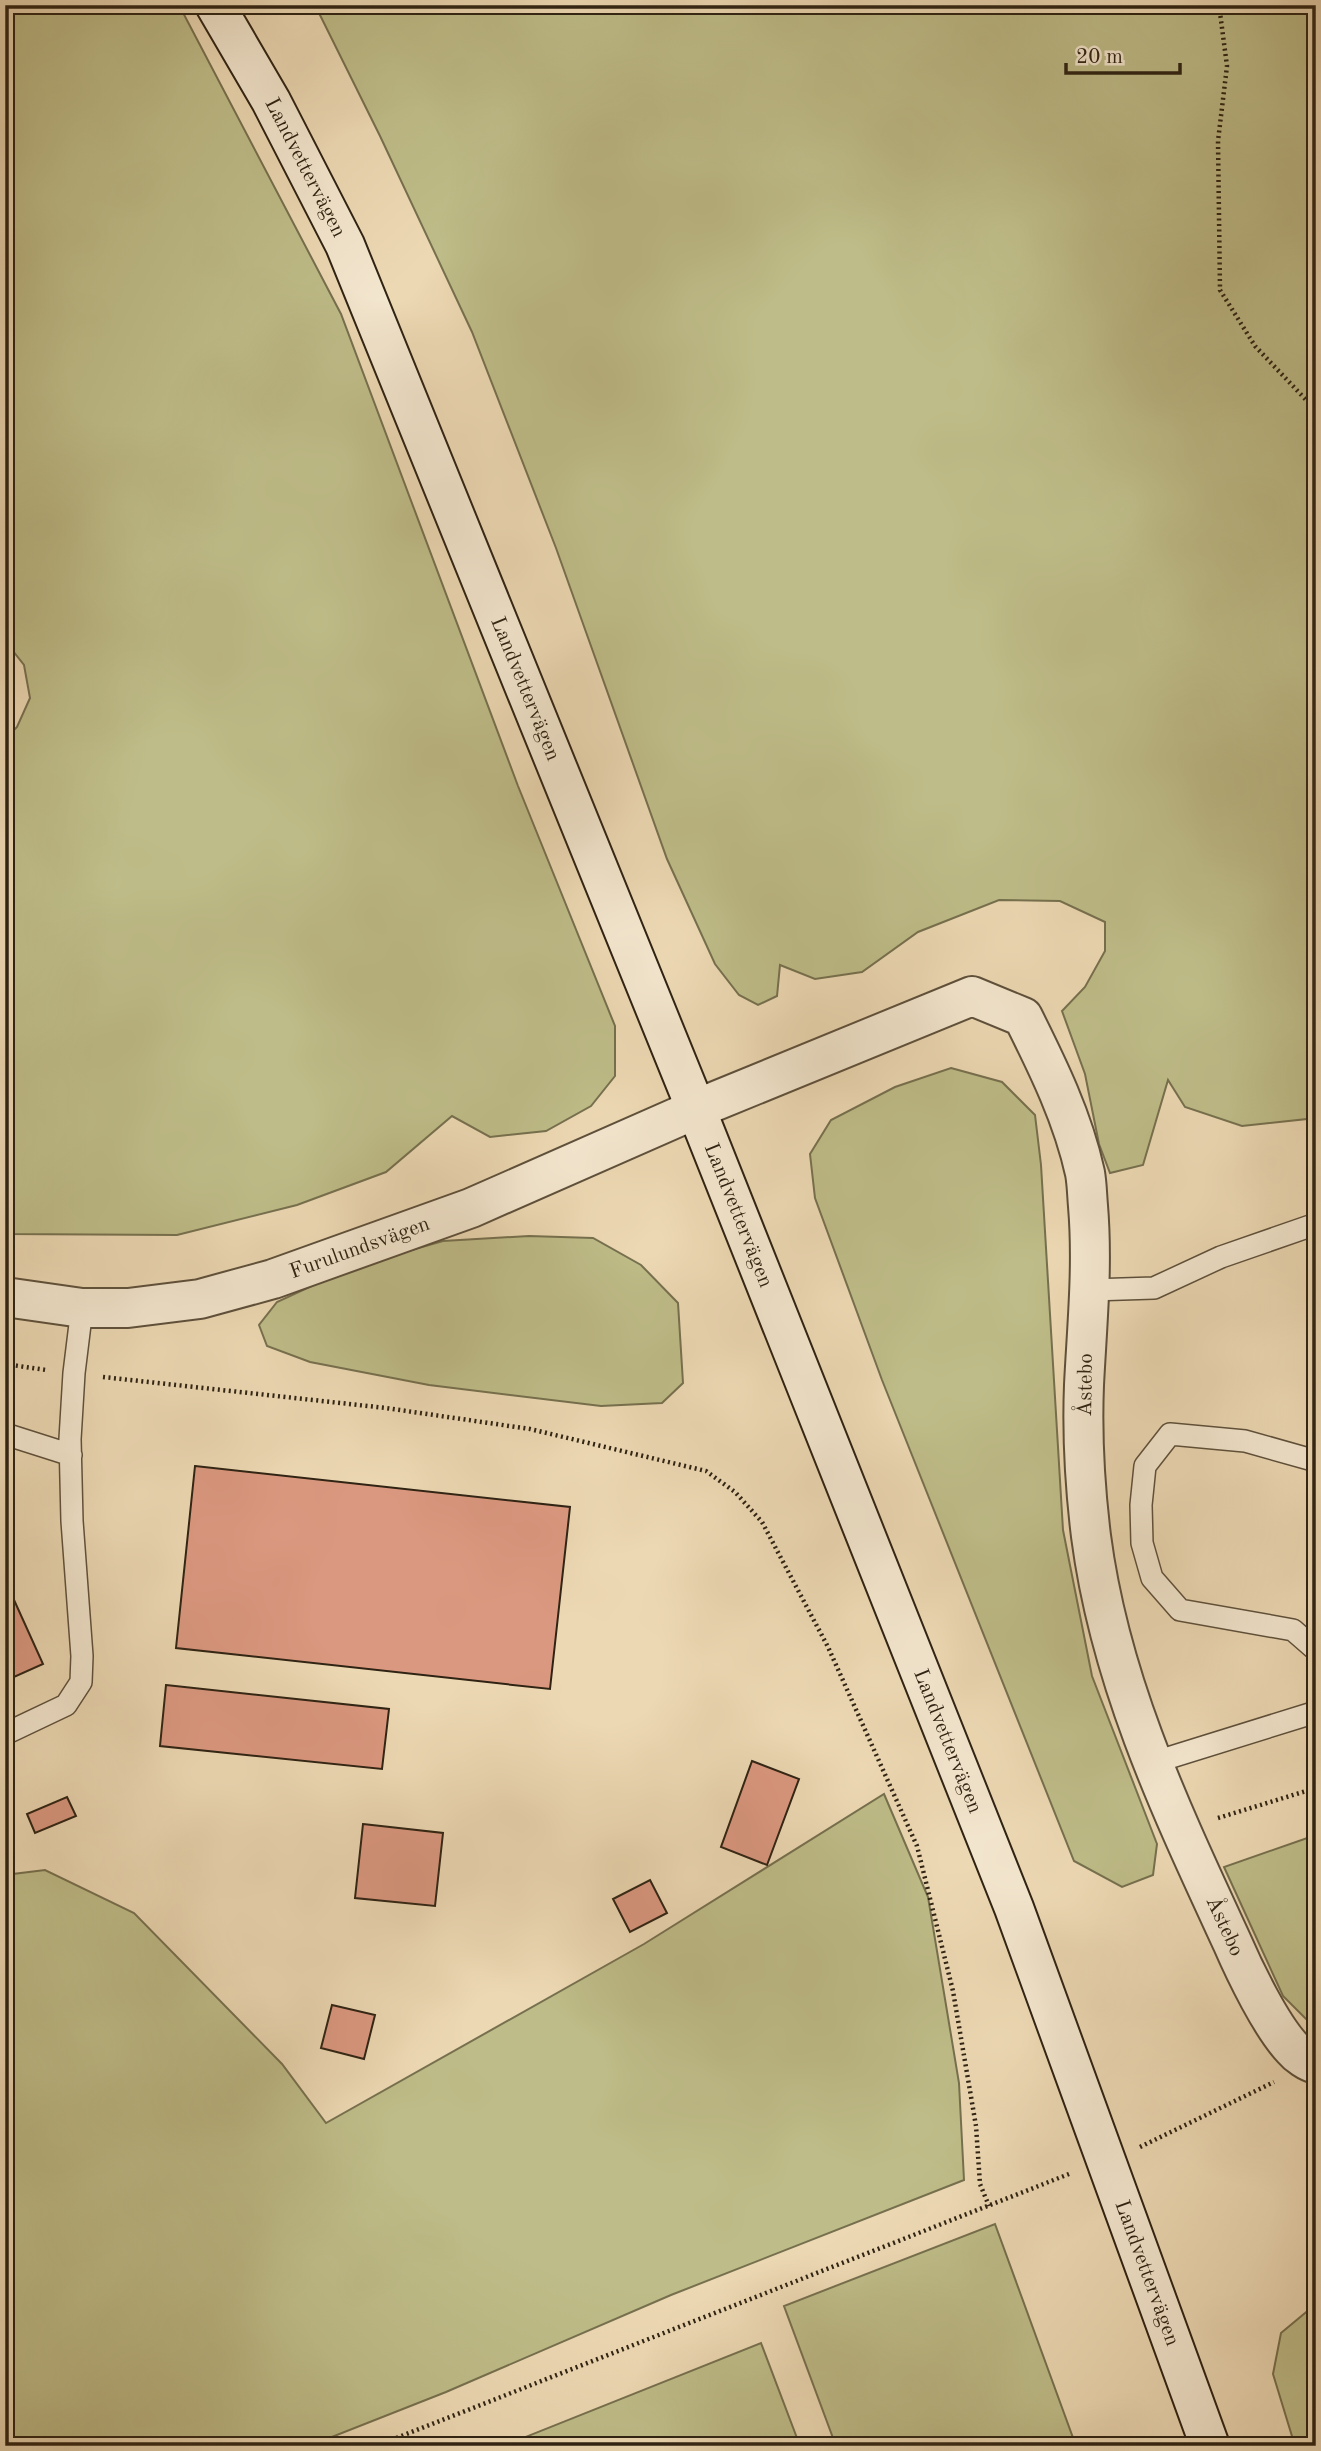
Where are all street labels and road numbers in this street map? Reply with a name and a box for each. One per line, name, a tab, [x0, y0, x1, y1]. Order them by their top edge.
street label: Landvettervägen	[261, 95, 350, 241]
street label: Landvettervägen	[487, 614, 564, 764]
street label: Landvettervägen	[700, 1140, 776, 1290]
street label: Furulundsvägen	[287, 1213, 433, 1283]
street label: Åstebo	[1070, 1353, 1097, 1417]
street label: Landvettervägen	[909, 1666, 986, 1816]
street label: Åstebo	[1202, 1891, 1247, 1959]
street label: Landvettervägen	[1111, 2197, 1183, 2349]

